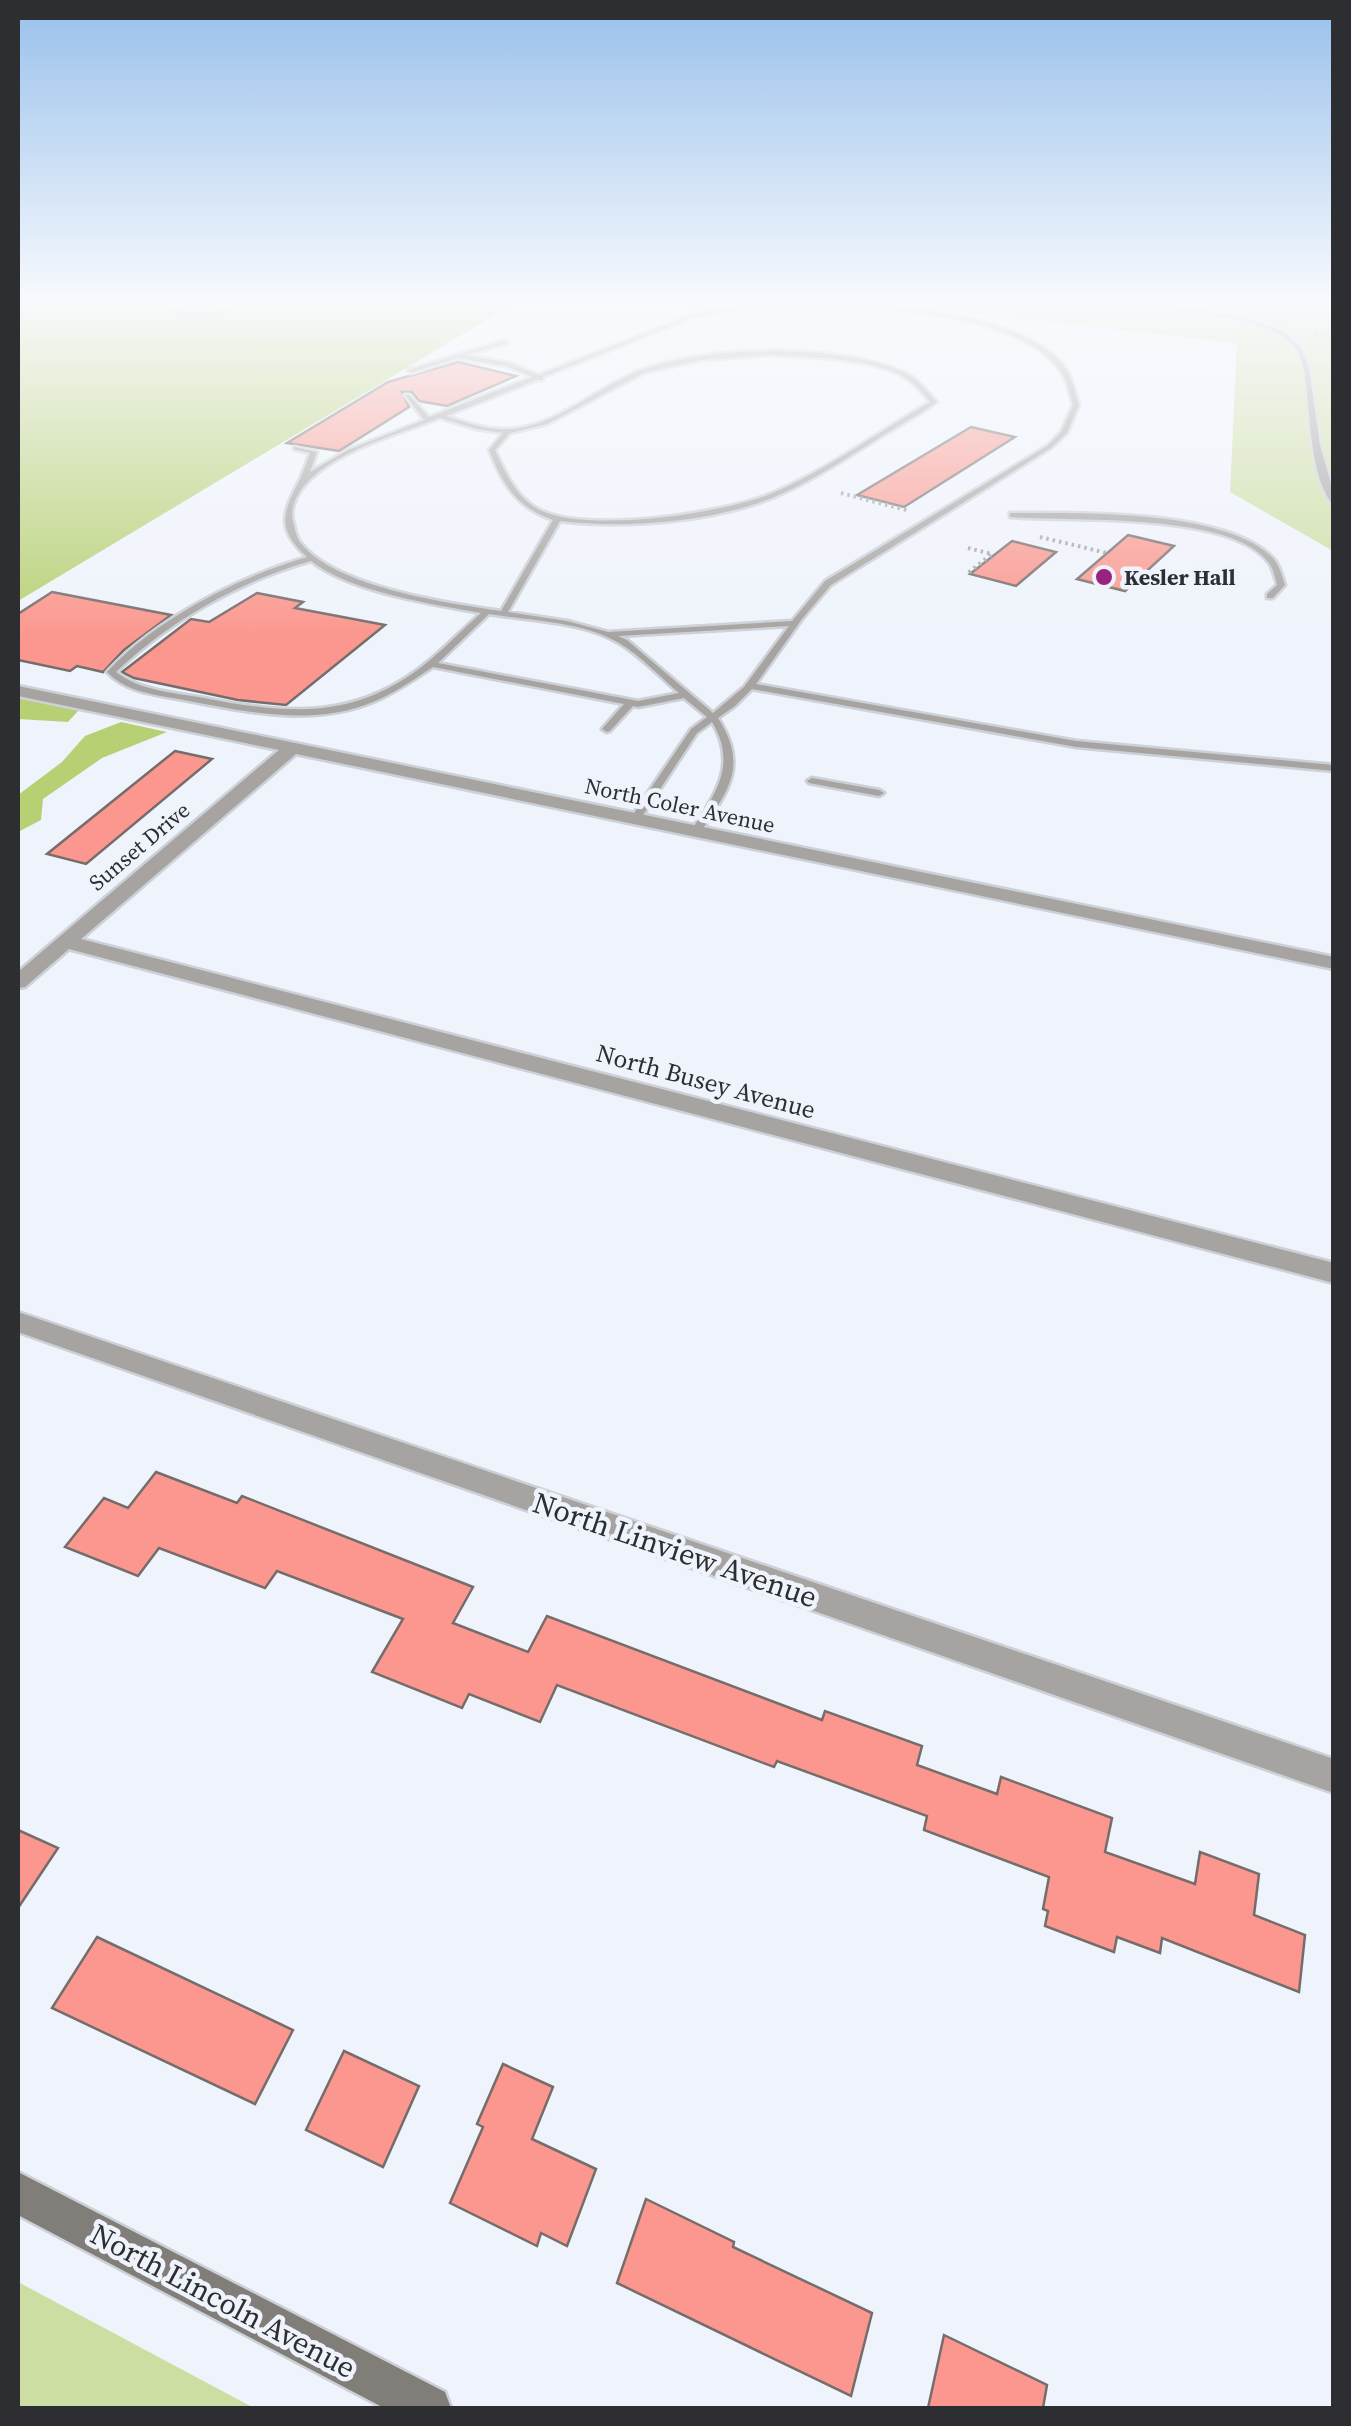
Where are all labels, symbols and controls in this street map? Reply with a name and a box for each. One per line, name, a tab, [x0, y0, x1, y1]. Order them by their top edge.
place label: Kesler Hall	[1124, 562, 1236, 592]
marker: Kesler Hall	[1093, 566, 1115, 588]
street label: North Coler Avenue	[582, 770, 778, 840]
street label: Sunset Drive	[82, 795, 196, 897]
street label: North Busey Avenue	[593, 1035, 819, 1127]
street label: North Linview Avenue	[528, 1482, 823, 1617]
street label: North Lincoln Avenue	[84, 2213, 363, 2388]

